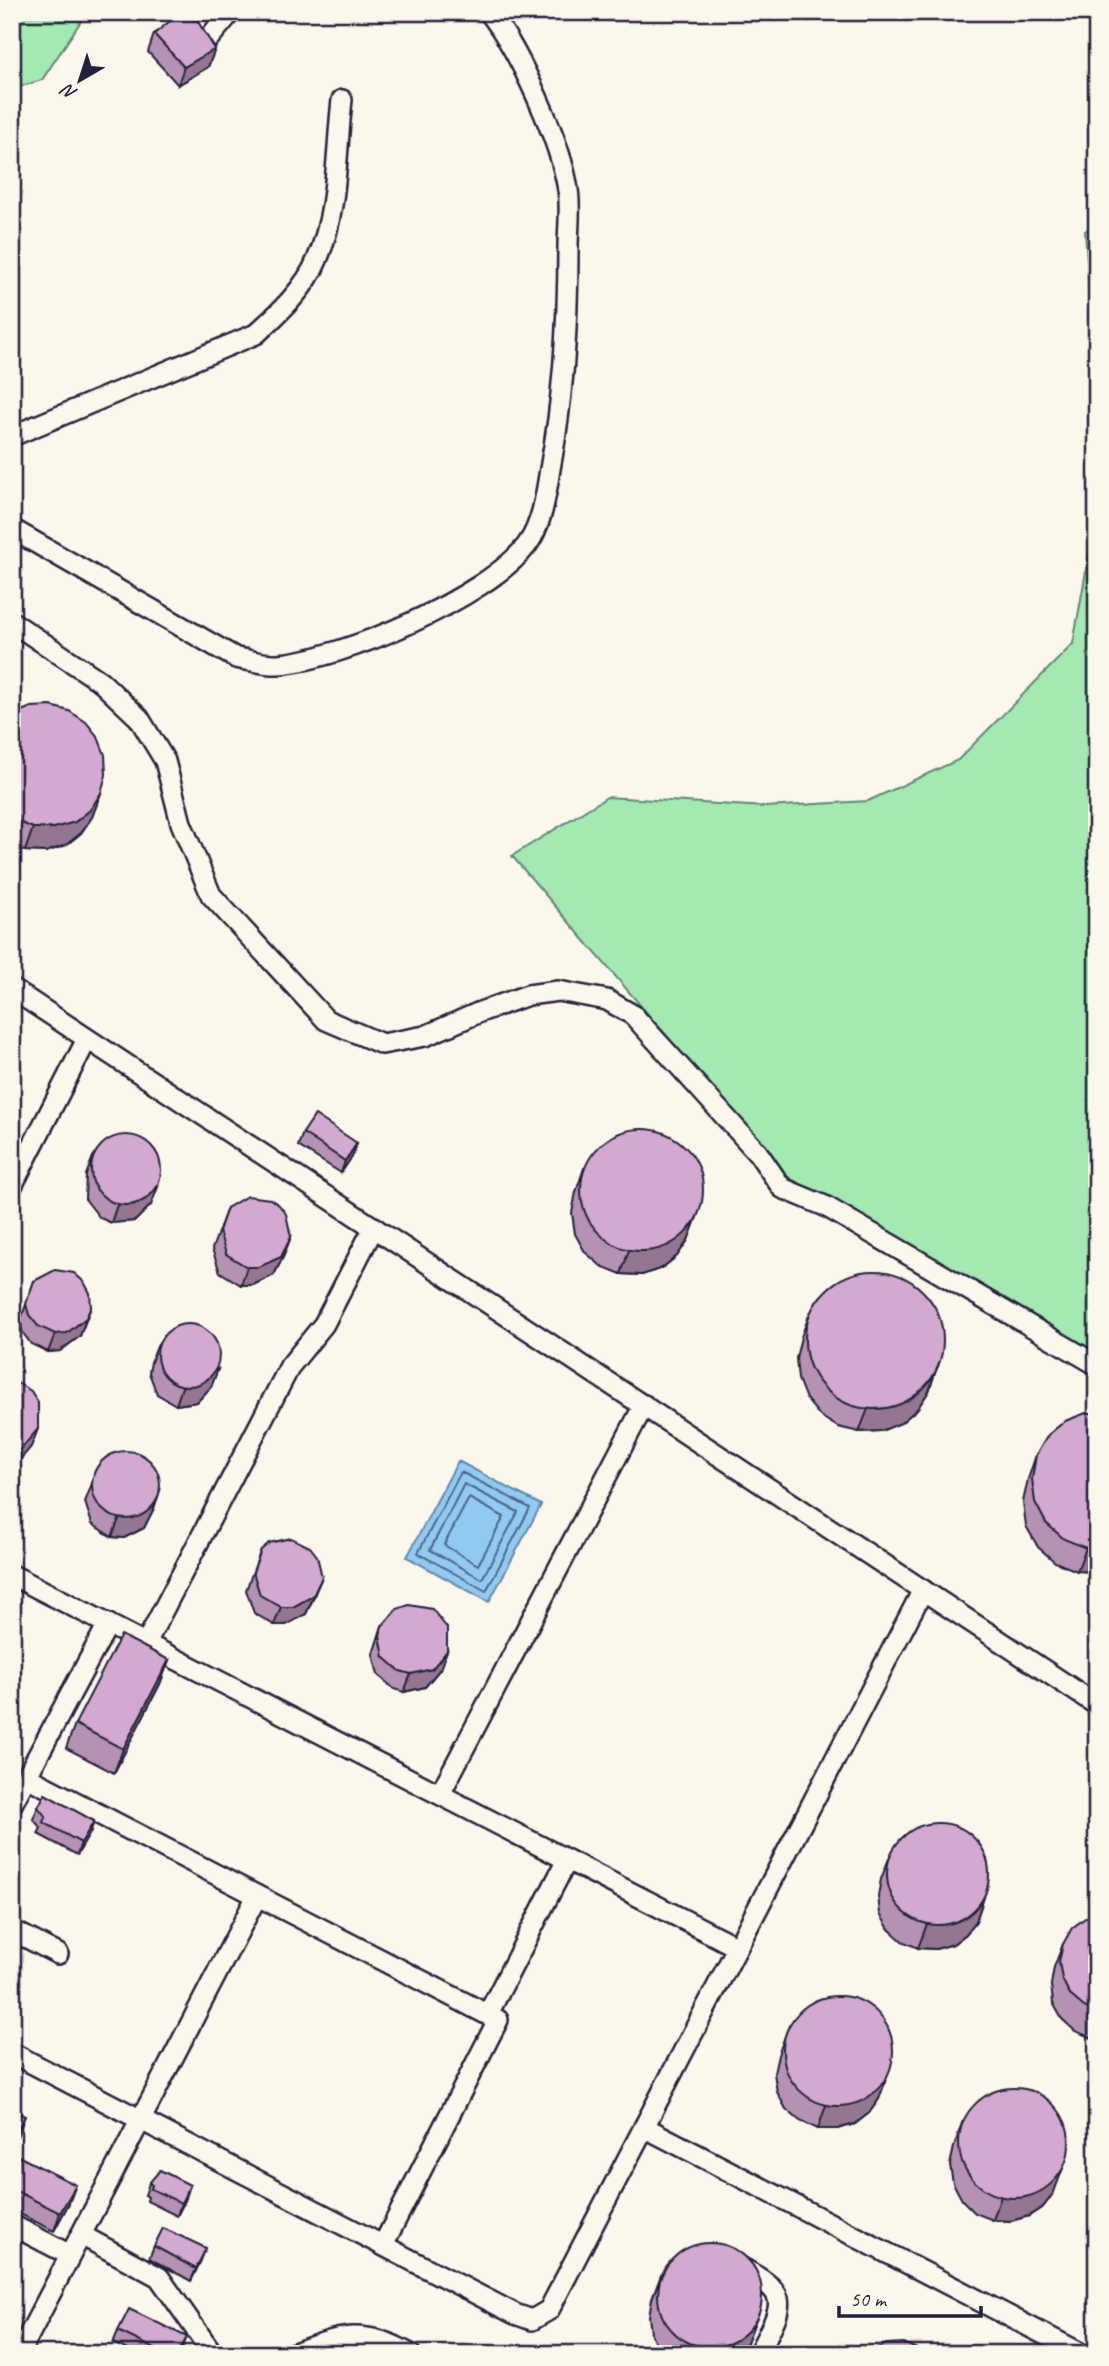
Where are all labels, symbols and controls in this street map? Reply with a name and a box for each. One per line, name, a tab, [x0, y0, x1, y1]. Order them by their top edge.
north arrow	[46, 46, 116, 116]
text: N	[55, 77, 82, 105]
scale bar	[839, 2275, 981, 2319]
text: 50 m	[850, 2286, 888, 2312]

